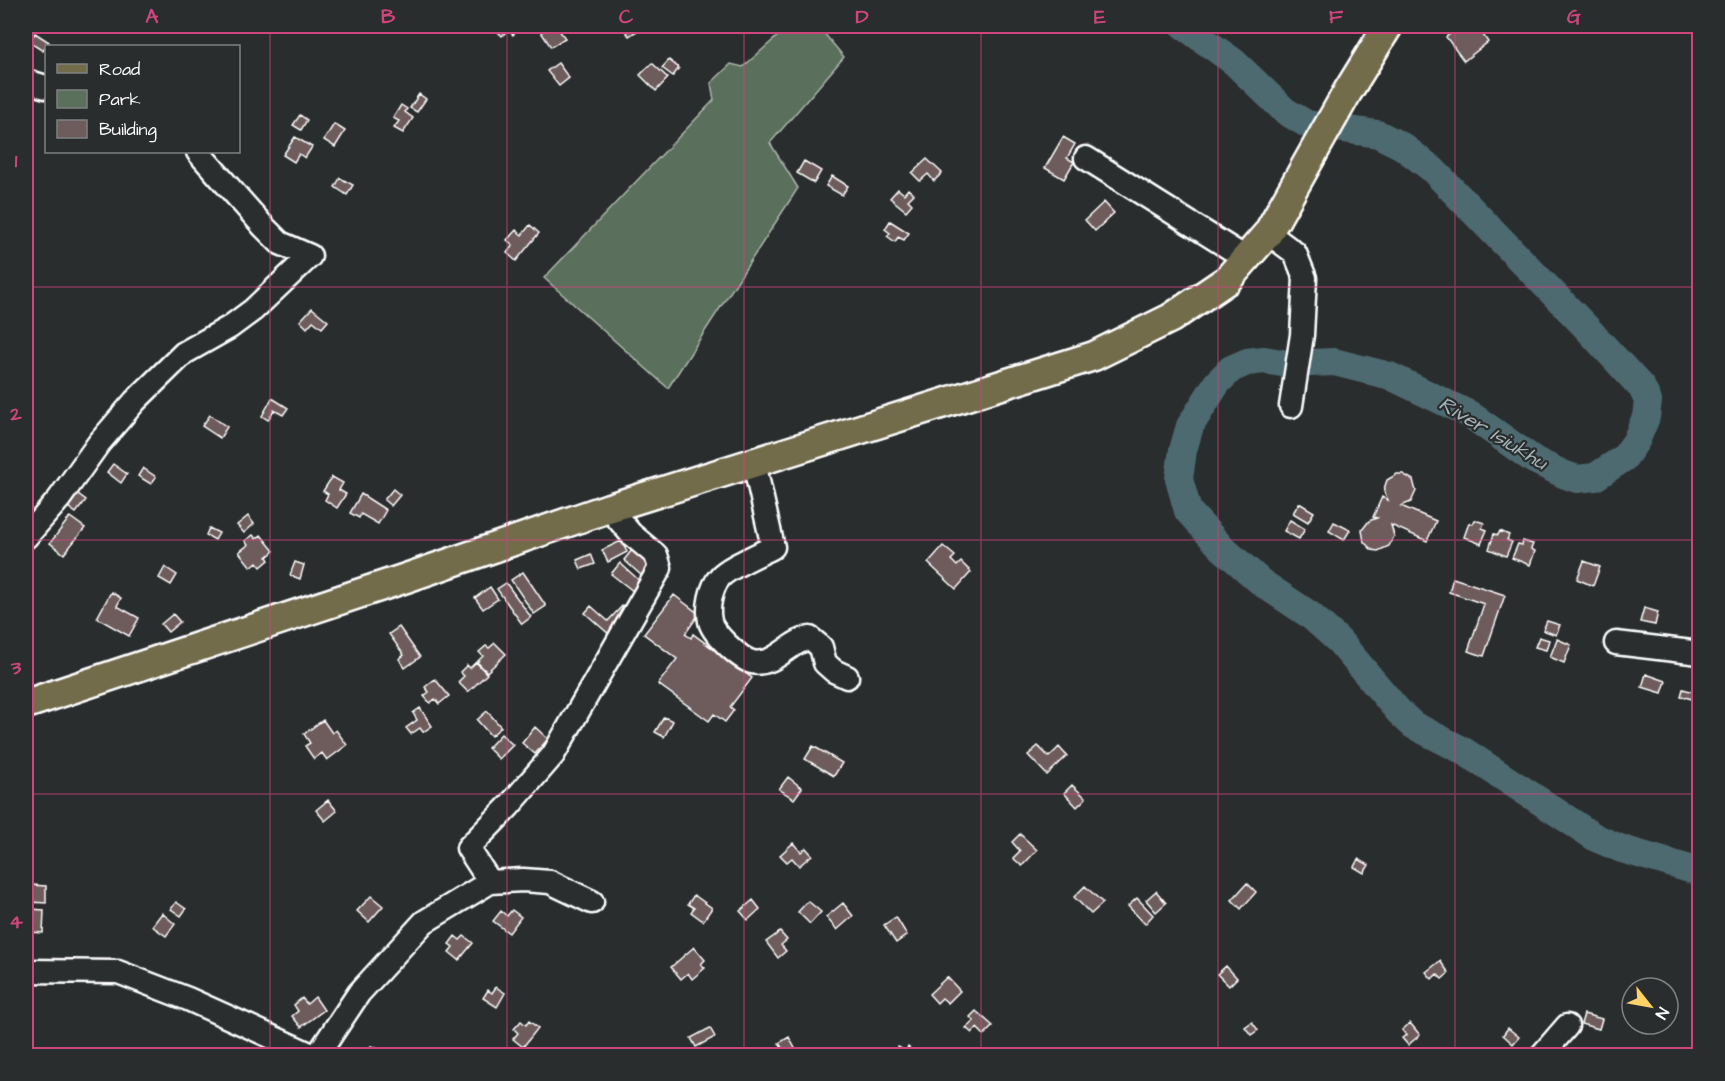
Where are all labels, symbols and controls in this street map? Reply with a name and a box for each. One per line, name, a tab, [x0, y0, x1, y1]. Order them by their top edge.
text: A	[146, 3, 159, 31]
text: B	[381, 3, 396, 31]
text: C	[619, 3, 634, 31]
text: D	[856, 3, 869, 31]
text: E	[1094, 3, 1106, 31]
text: F	[1329, 3, 1344, 31]
text: G	[1567, 3, 1581, 31]
legend	[45, 45, 240, 153]
text: Road	[99, 57, 140, 82]
text: Park	[99, 87, 141, 112]
text: Building	[99, 117, 157, 143]
text: 1	[15, 147, 18, 175]
water label: River Isiukhu	[1433, 389, 1554, 478]
text: 2	[9, 400, 22, 428]
text: 3	[10, 654, 22, 682]
text: 4	[9, 908, 23, 936]
north arrow	[1620, 976, 1680, 1036]
text: N	[1650, 1003, 1674, 1023]

